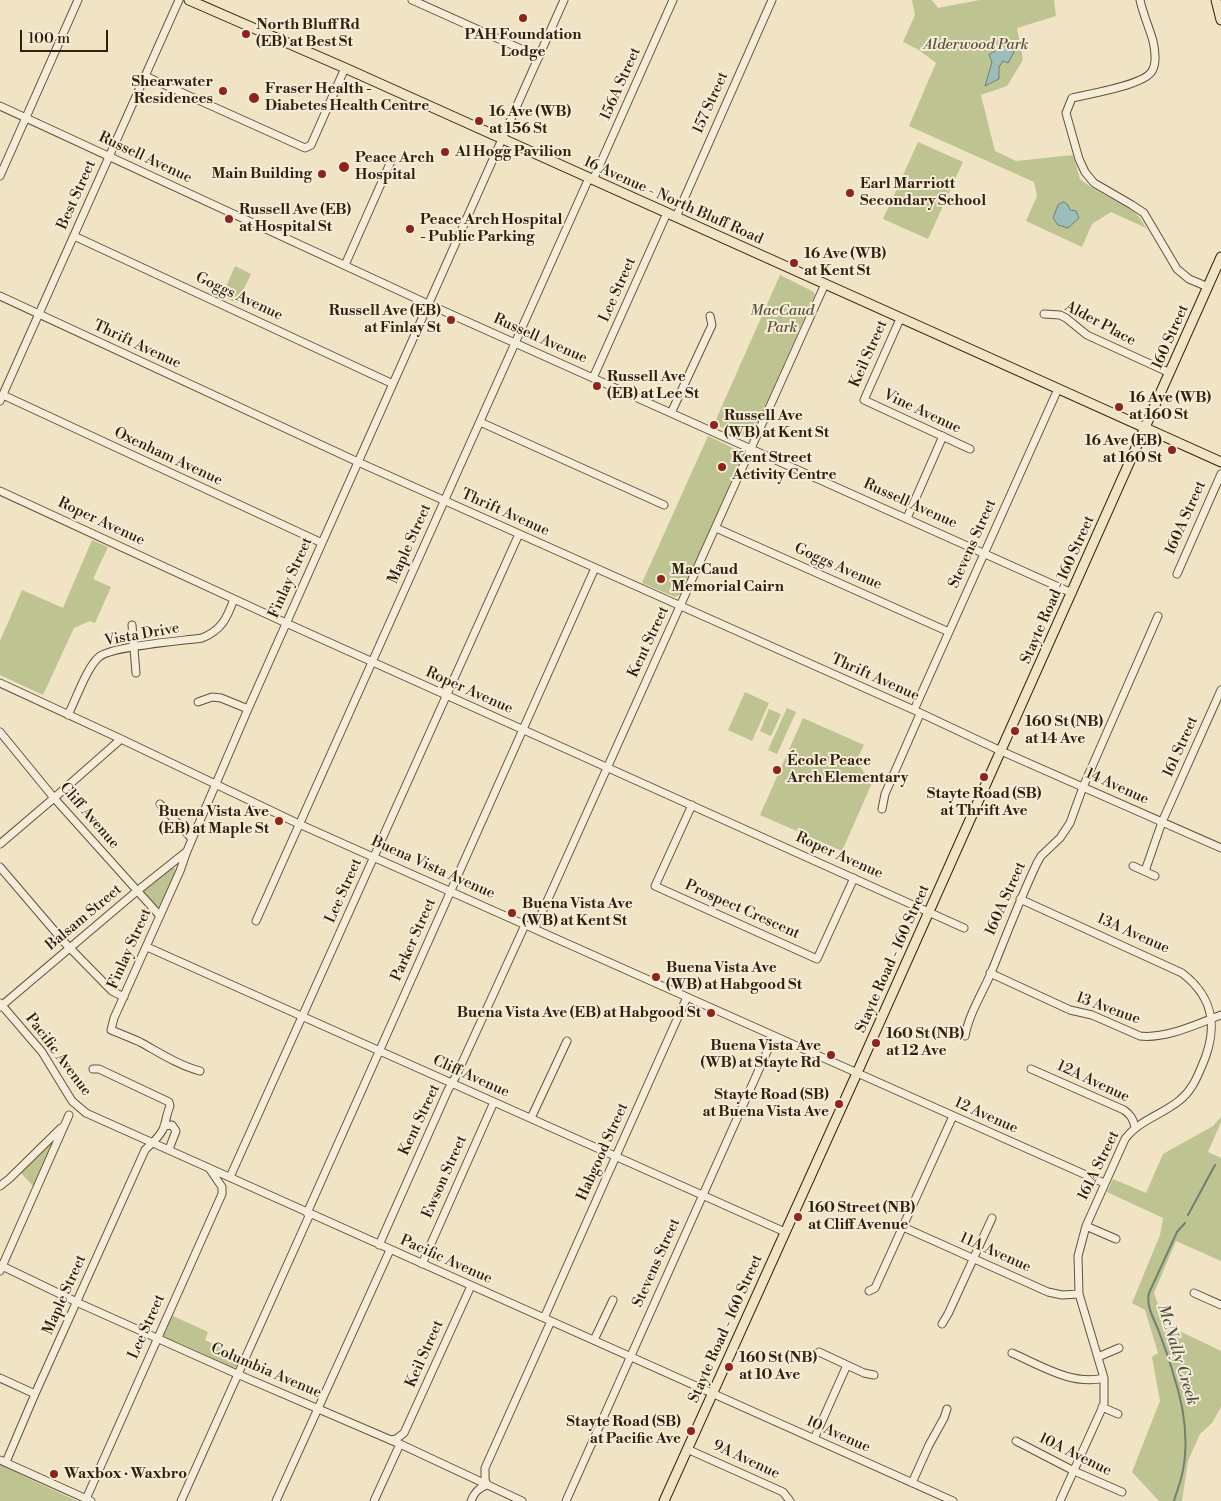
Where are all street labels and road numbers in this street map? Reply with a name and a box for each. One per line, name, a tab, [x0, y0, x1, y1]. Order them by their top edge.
street label: 156A Street	[597, 45, 645, 123]
street label: 157 Street	[689, 69, 733, 137]
street label: Russell Avenue	[95, 128, 195, 188]
street label: 16 Avenue - North Bluff Road	[580, 153, 766, 249]
street label: Best Street	[54, 158, 100, 232]
street label: Lee Street	[596, 255, 640, 325]
street label: Goggs Avenue	[193, 269, 285, 325]
street label: Alder Place	[1061, 298, 1139, 350]
street label: 160 Street	[1149, 302, 1193, 372]
street label: Russell Avenue	[490, 310, 590, 368]
street label: Thrift Avenue	[90, 317, 184, 373]
street label: Keil Street	[846, 318, 892, 390]
street label: Vine Avenue	[880, 386, 964, 438]
street label: Oxenham Avenue	[111, 424, 225, 490]
street label: Russell Avenue	[860, 475, 960, 533]
street label: 160A Street	[1162, 478, 1210, 558]
street label: Thrift Avenue	[458, 486, 552, 540]
street label: Roper Avenue	[55, 494, 147, 550]
street label: Stevens Street	[945, 497, 1001, 591]
street label: Maple Street	[384, 501, 436, 587]
street label: Stayte Road - 160 Street	[1017, 513, 1099, 667]
street label: Finlay Street	[265, 535, 317, 621]
street label: Goggs Avenue	[791, 540, 885, 594]
street label: Kent Street	[625, 604, 673, 680]
street label: Vista Drive	[103, 620, 181, 650]
street label: Thrift Avenue	[828, 651, 922, 705]
street label: Roper Avenue	[422, 664, 516, 718]
street label: 161 Street	[1160, 714, 1202, 780]
street label: 14 Avenue	[1083, 765, 1151, 809]
street label: Cliff Avenue	[55, 779, 123, 853]
street label: Roper Avenue	[792, 829, 886, 883]
street label: Buena Vista Avenue	[368, 833, 498, 903]
street label: Lee Street	[322, 856, 366, 926]
street label: 160A Street	[982, 859, 1030, 939]
street label: Prospect Crescent	[682, 877, 802, 943]
street label: Balsam Street	[42, 881, 126, 955]
street label: Stayte Road - 160 Street	[852, 882, 934, 1036]
street label: Parker Street	[388, 896, 440, 984]
street label: Finlay Street	[104, 906, 156, 992]
street label: 13A Avenue	[1094, 910, 1172, 958]
street label: 13 Avenue	[1073, 989, 1143, 1029]
street label: Pacific Avenue	[21, 1010, 95, 1100]
street label: Cliff Avenue	[430, 1052, 512, 1102]
street label: 12A Avenue	[1054, 1057, 1132, 1107]
street label: Kent Street	[396, 1082, 444, 1158]
street label: 12 Avenue	[951, 1094, 1021, 1138]
street label: Habgood Street	[573, 1100, 633, 1204]
street label: 161A Street	[1074, 1128, 1124, 1204]
street label: Ewson Street	[419, 1133, 471, 1221]
street label: Stevens Street	[629, 1216, 685, 1310]
street label: 11A Avenue	[957, 1229, 1033, 1277]
street label: Pacific Avenue	[397, 1232, 495, 1288]
street label: Maple Street	[39, 1252, 91, 1338]
street label: Stayte Road - 160 Street	[685, 1252, 767, 1406]
street label: Lee Street	[125, 1292, 169, 1362]
street label: Keil Street	[402, 1318, 448, 1390]
street label: Columbia Avenue	[208, 1340, 324, 1402]
street label: 10 Avenue	[803, 1413, 873, 1457]
street label: 10A Avenue	[1036, 1430, 1114, 1480]
street label: 9A Avenue	[710, 1437, 782, 1483]

